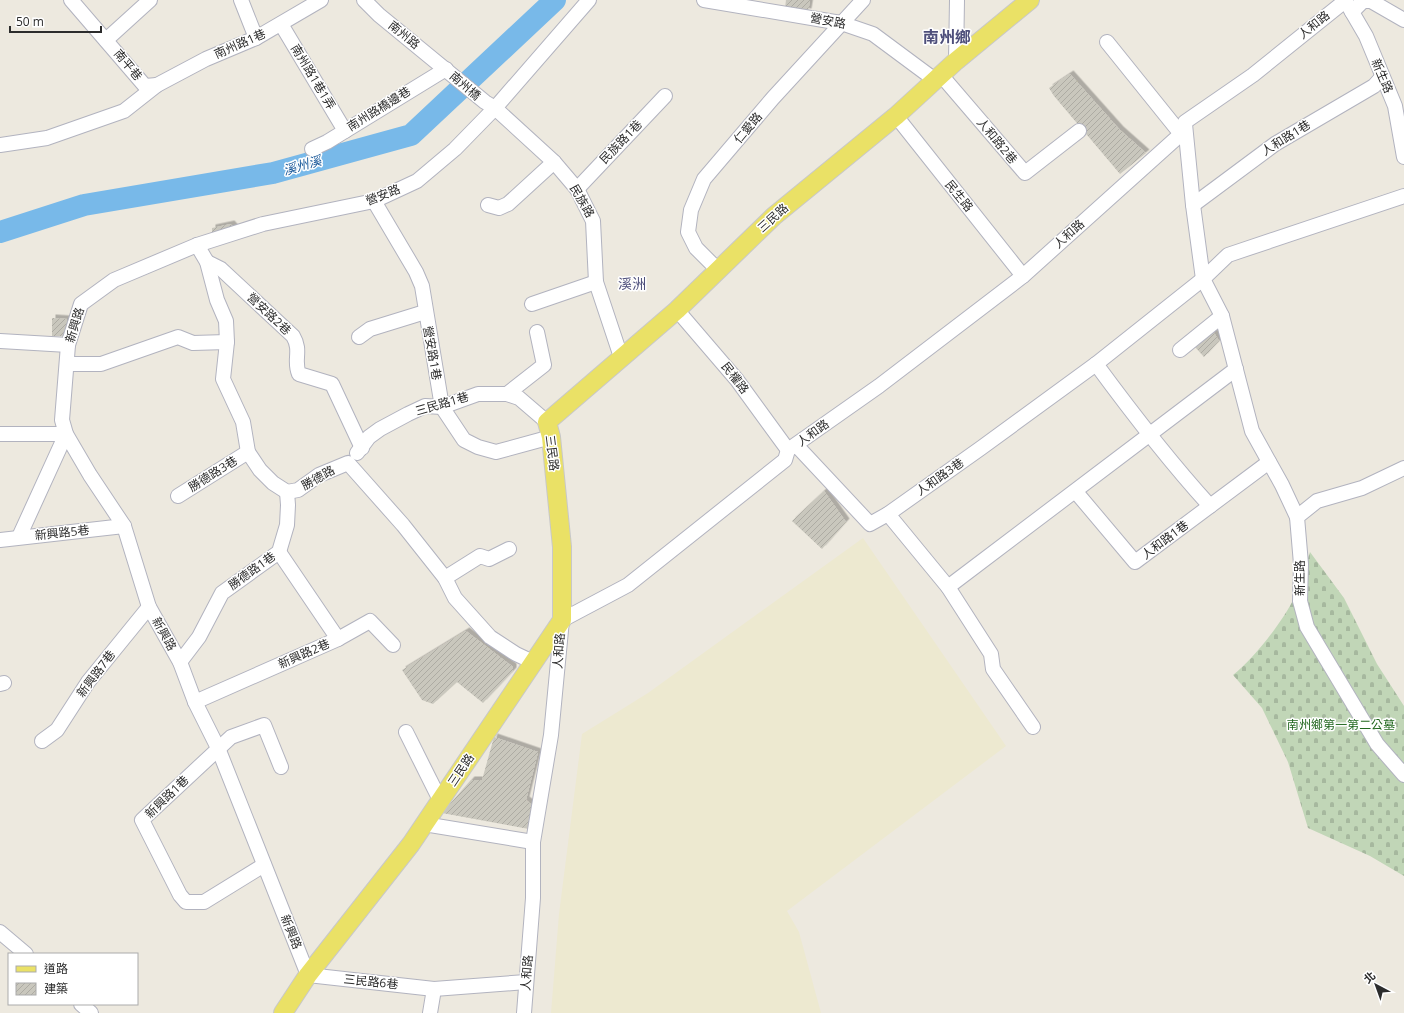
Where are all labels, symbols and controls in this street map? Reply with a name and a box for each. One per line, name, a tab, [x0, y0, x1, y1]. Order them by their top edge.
street label: 人和路	[1294, 7, 1333, 43]
scale bar	[10, 8, 101, 34]
street label: 營安路	[809, 9, 847, 32]
text: 50 m	[16, 13, 44, 30]
street label: 南州路	[385, 17, 424, 53]
street label: 南州路1巷	[211, 25, 268, 62]
district label: 南州鄉	[923, 26, 971, 48]
street label: 南州路1巷1弄	[287, 41, 340, 113]
street label: 南平巷	[110, 45, 146, 84]
street label: 新生路	[1368, 56, 1397, 96]
street label: 南州橋	[446, 67, 484, 104]
street label: 南州路橋邊巷	[344, 82, 414, 135]
street label: 仁愛路	[730, 108, 766, 147]
street label: 人和路2巷	[973, 114, 1022, 167]
street label: 民族路1巷	[595, 116, 646, 167]
street label: 人和路1巷	[1258, 116, 1314, 159]
water label: 溪州溪	[281, 150, 325, 179]
street label: 民生路	[941, 176, 977, 215]
street label: 營安路	[363, 180, 403, 209]
street label: 民族路	[566, 181, 599, 221]
street label: 三民路	[754, 199, 792, 236]
street label: 人和路	[1050, 215, 1088, 252]
district label: 溪洲	[618, 274, 646, 293]
street label: 營安路2巷	[243, 289, 295, 339]
street label: 新興路	[61, 305, 88, 345]
street label: 營安路1巷	[419, 324, 446, 381]
street label: 民權路	[718, 358, 753, 397]
street label: 三民路1巷	[413, 388, 471, 419]
street label: 人和路	[793, 415, 832, 450]
street label: 三民路	[542, 434, 563, 472]
street label: 勝德路3巷	[185, 452, 241, 495]
street label: 人和路3巷	[912, 454, 967, 499]
street label: 勝德路	[298, 461, 338, 494]
street label: 人和路1巷	[1138, 516, 1192, 563]
street label: 新興路5巷	[34, 521, 90, 544]
street label: 勝德路1巷	[225, 548, 279, 594]
street label: 新生路	[1291, 560, 1308, 596]
street label: 新興路	[148, 614, 181, 654]
street label: 人和路	[549, 632, 568, 670]
street label: 新興路2巷	[275, 635, 332, 672]
street label: 新興路7巷	[72, 647, 119, 701]
park label: 南州鄉第一第二公墓	[1287, 716, 1395, 733]
street label: 三民路	[443, 750, 478, 789]
street label: 新興路1巷	[141, 771, 192, 822]
street label: 新興路	[277, 912, 306, 952]
legend	[8, 953, 138, 1005]
street label: 人和路	[517, 954, 536, 992]
text: 道路	[44, 960, 68, 977]
north arrow	[1356, 965, 1396, 1005]
text: 北	[1360, 968, 1378, 986]
street label: 三民路6巷	[343, 970, 399, 993]
text: 建築	[44, 980, 68, 997]

